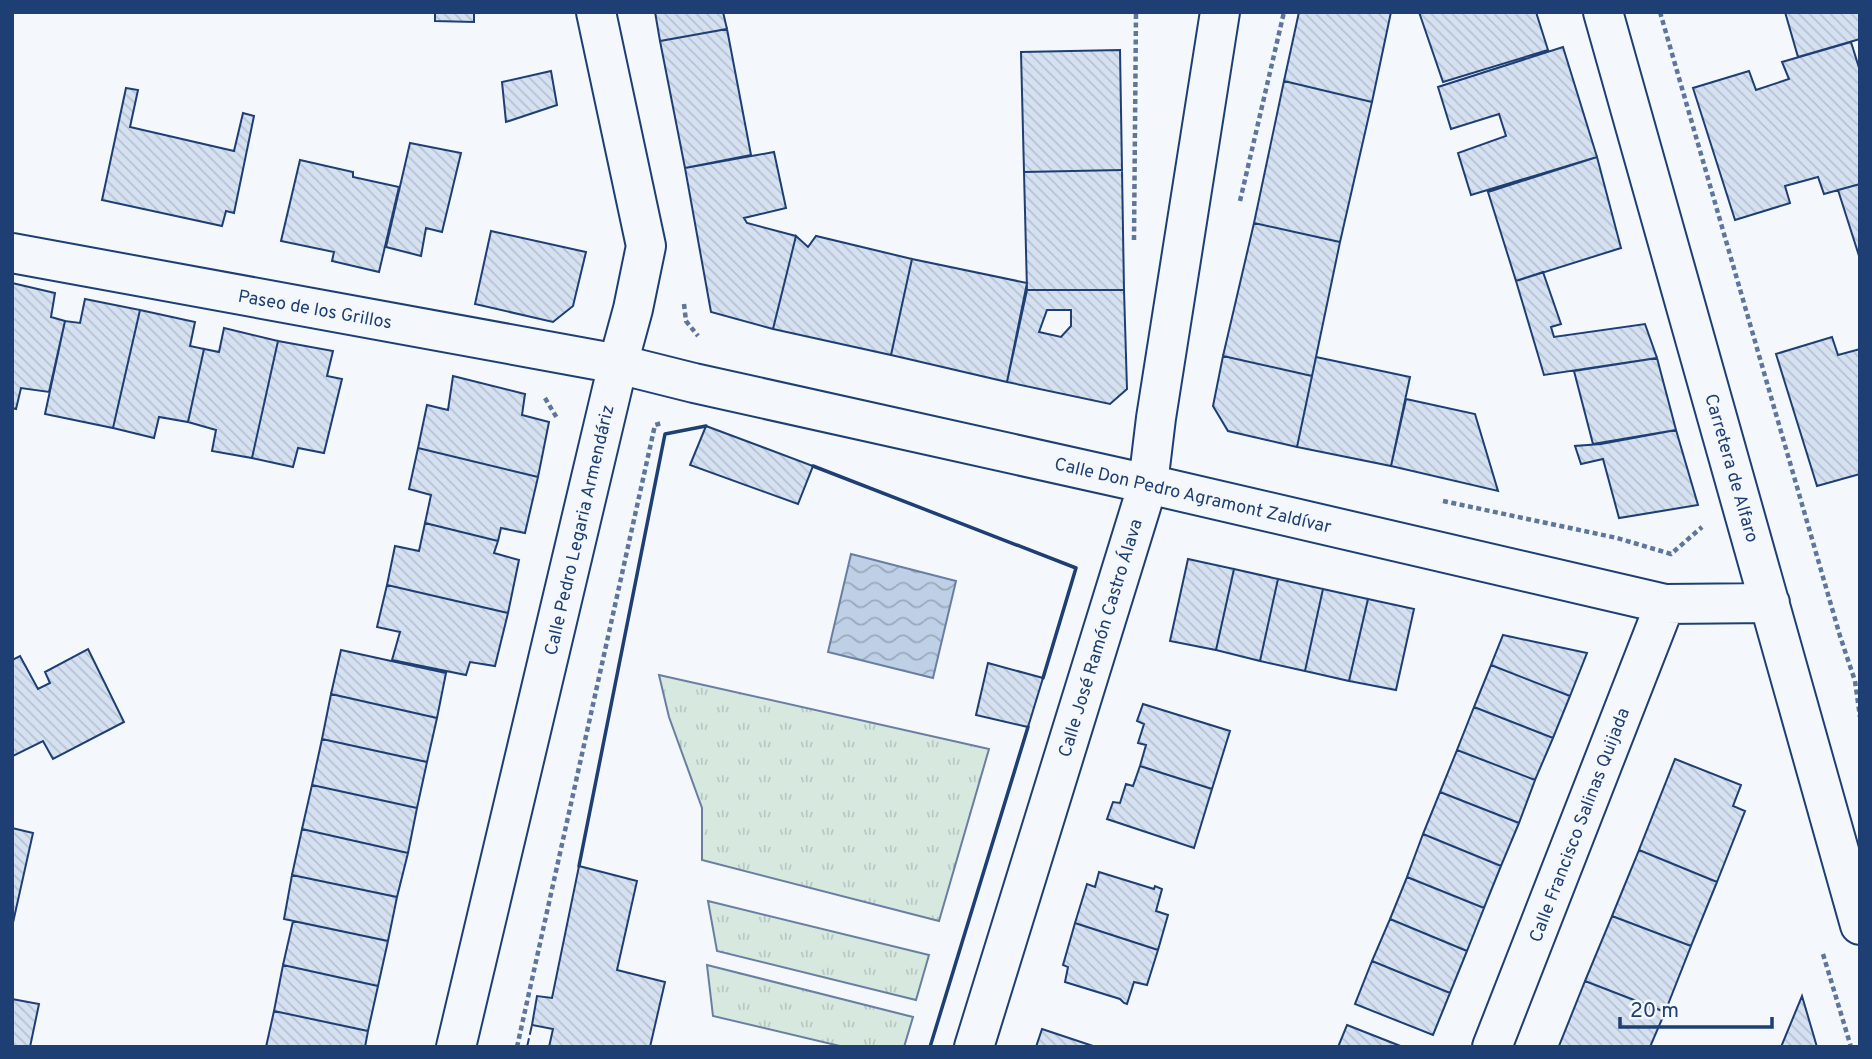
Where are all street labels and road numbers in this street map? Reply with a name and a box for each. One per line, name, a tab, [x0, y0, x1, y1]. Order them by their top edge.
street label: Paseo de los Grillos	[236, 286, 393, 335]
street label: Carretera de Alfaro	[1698, 391, 1763, 545]
street label: Calle Pedro Legaria Armendáriz	[540, 403, 621, 658]
street label: Calle Don Pedro Agramont Zaldívar	[1052, 453, 1333, 540]
street label: Calle José Ramón Castro Álava	[1052, 516, 1149, 760]
street label: Calle Francisco Salinas Quijada	[1525, 705, 1636, 946]

